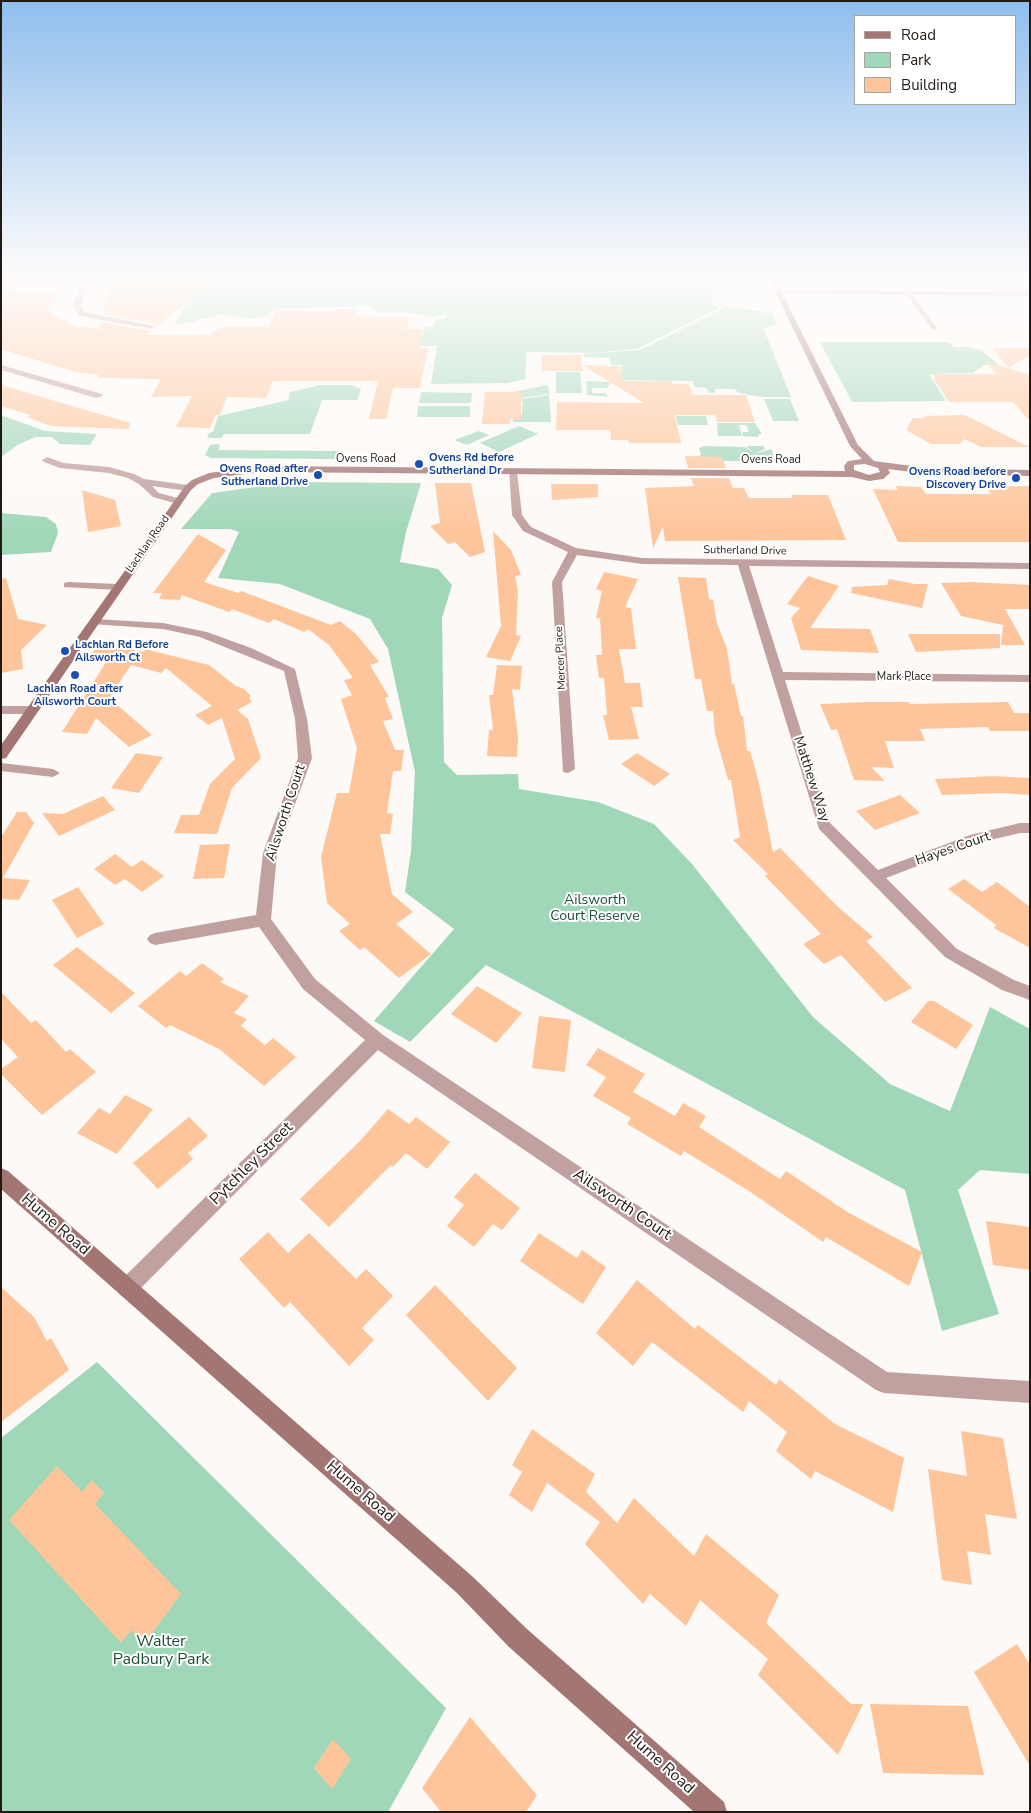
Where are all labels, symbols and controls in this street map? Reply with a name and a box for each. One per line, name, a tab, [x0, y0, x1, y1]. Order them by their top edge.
legend	[854, 15, 1016, 105]
text: Road	[901, 25, 936, 45]
text: Park	[901, 50, 931, 70]
text: Building	[901, 75, 957, 95]
place label: Ovens Rd before Sutherland Dr	[429, 451, 514, 477]
street label: Ovens Road	[336, 452, 396, 466]
street label: Ovens Road	[741, 453, 801, 467]
marker: Ovens Rd before Sutherland Dr	[413, 458, 425, 470]
place label: Ovens Road after Sutherland Drive	[219, 462, 308, 488]
place label: Ovens Road before Discovery Drive	[909, 465, 1006, 491]
marker: Ovens Road after Sutherland Drive	[312, 469, 324, 481]
marker: Ovens Road before Discovery Drive	[1010, 472, 1022, 484]
street label: Lachlan Road	[123, 513, 173, 575]
street label: Sutherland Drive	[703, 544, 787, 558]
street label: Mercer Place	[553, 626, 569, 690]
place label: Lachlan Rd Before Ailsworth Ct	[75, 638, 169, 664]
marker: Lachlan Rd Before Ailsworth Ct	[59, 645, 71, 657]
marker: Lachlan Road after Ailsworth Court	[69, 669, 81, 681]
street label: Mark Place	[877, 670, 931, 684]
place label: Lachlan Road after Ailsworth Court	[27, 682, 123, 708]
street label: Matthew Way	[789, 734, 833, 824]
street label: Ailsworth Court	[263, 763, 309, 863]
street label: Hayes Court	[914, 828, 992, 870]
park label: Ailsworth Court Reserve	[550, 893, 640, 926]
street label: Pytchley Street	[206, 1118, 298, 1210]
street label: Ailsworth Court	[569, 1165, 675, 1245]
street label: Hume Road	[17, 1190, 93, 1260]
street label: Hume Road	[322, 1457, 398, 1527]
park label: Walter Padbury Park	[113, 1632, 209, 1670]
street label: Hume Road	[622, 1728, 698, 1798]

